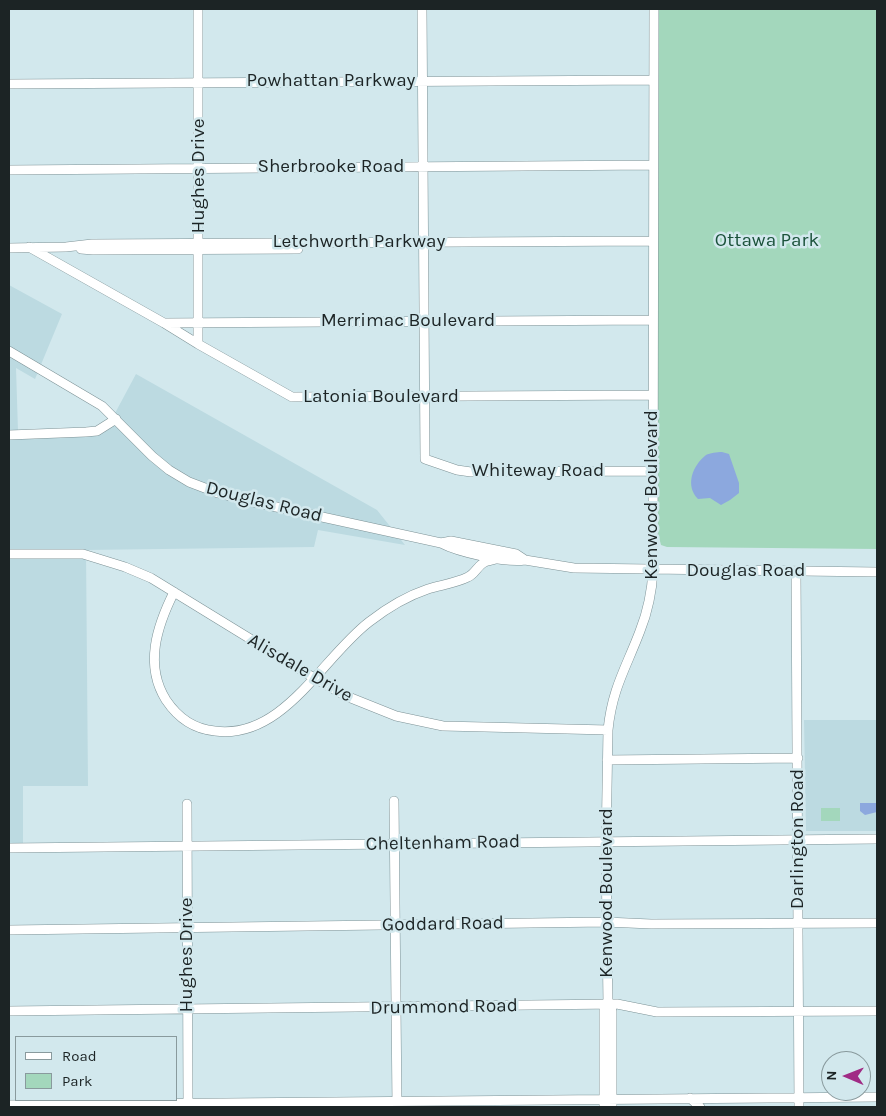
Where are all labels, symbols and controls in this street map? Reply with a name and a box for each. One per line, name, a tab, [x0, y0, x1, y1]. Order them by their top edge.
street label: Powhattan Parkway	[247, 70, 415, 92]
street label: Hughes Drive	[188, 118, 210, 234]
street label: Sherbrooke Road	[257, 156, 405, 178]
park label: Ottawa Park	[715, 230, 819, 252]
street label: Letchworth Parkway	[273, 231, 445, 253]
street label: Merrimac Boulevard	[321, 310, 495, 332]
street label: Latonia Boulevard	[303, 386, 459, 408]
street label: Kenwood Boulevard	[641, 410, 663, 580]
street label: Whiteway Road	[472, 460, 604, 482]
street label: Douglas Road	[203, 477, 325, 527]
street label: Douglas Road	[686, 560, 806, 582]
street label: Alisdale Drive	[243, 629, 357, 707]
street label: Darlington Road	[787, 769, 809, 909]
street label: Kenwood Boulevard	[596, 808, 618, 978]
street label: Cheltenham Road	[366, 830, 520, 856]
street label: Hughes Drive	[176, 897, 198, 1013]
street label: Goddard Road	[382, 912, 504, 936]
street label: Drummond Road	[370, 994, 518, 1020]
legend	[15, 1036, 178, 1101]
text: Road	[62, 1047, 97, 1065]
north arrow	[821, 1051, 871, 1101]
text: N	[823, 1071, 840, 1081]
text: Park	[62, 1072, 92, 1090]

